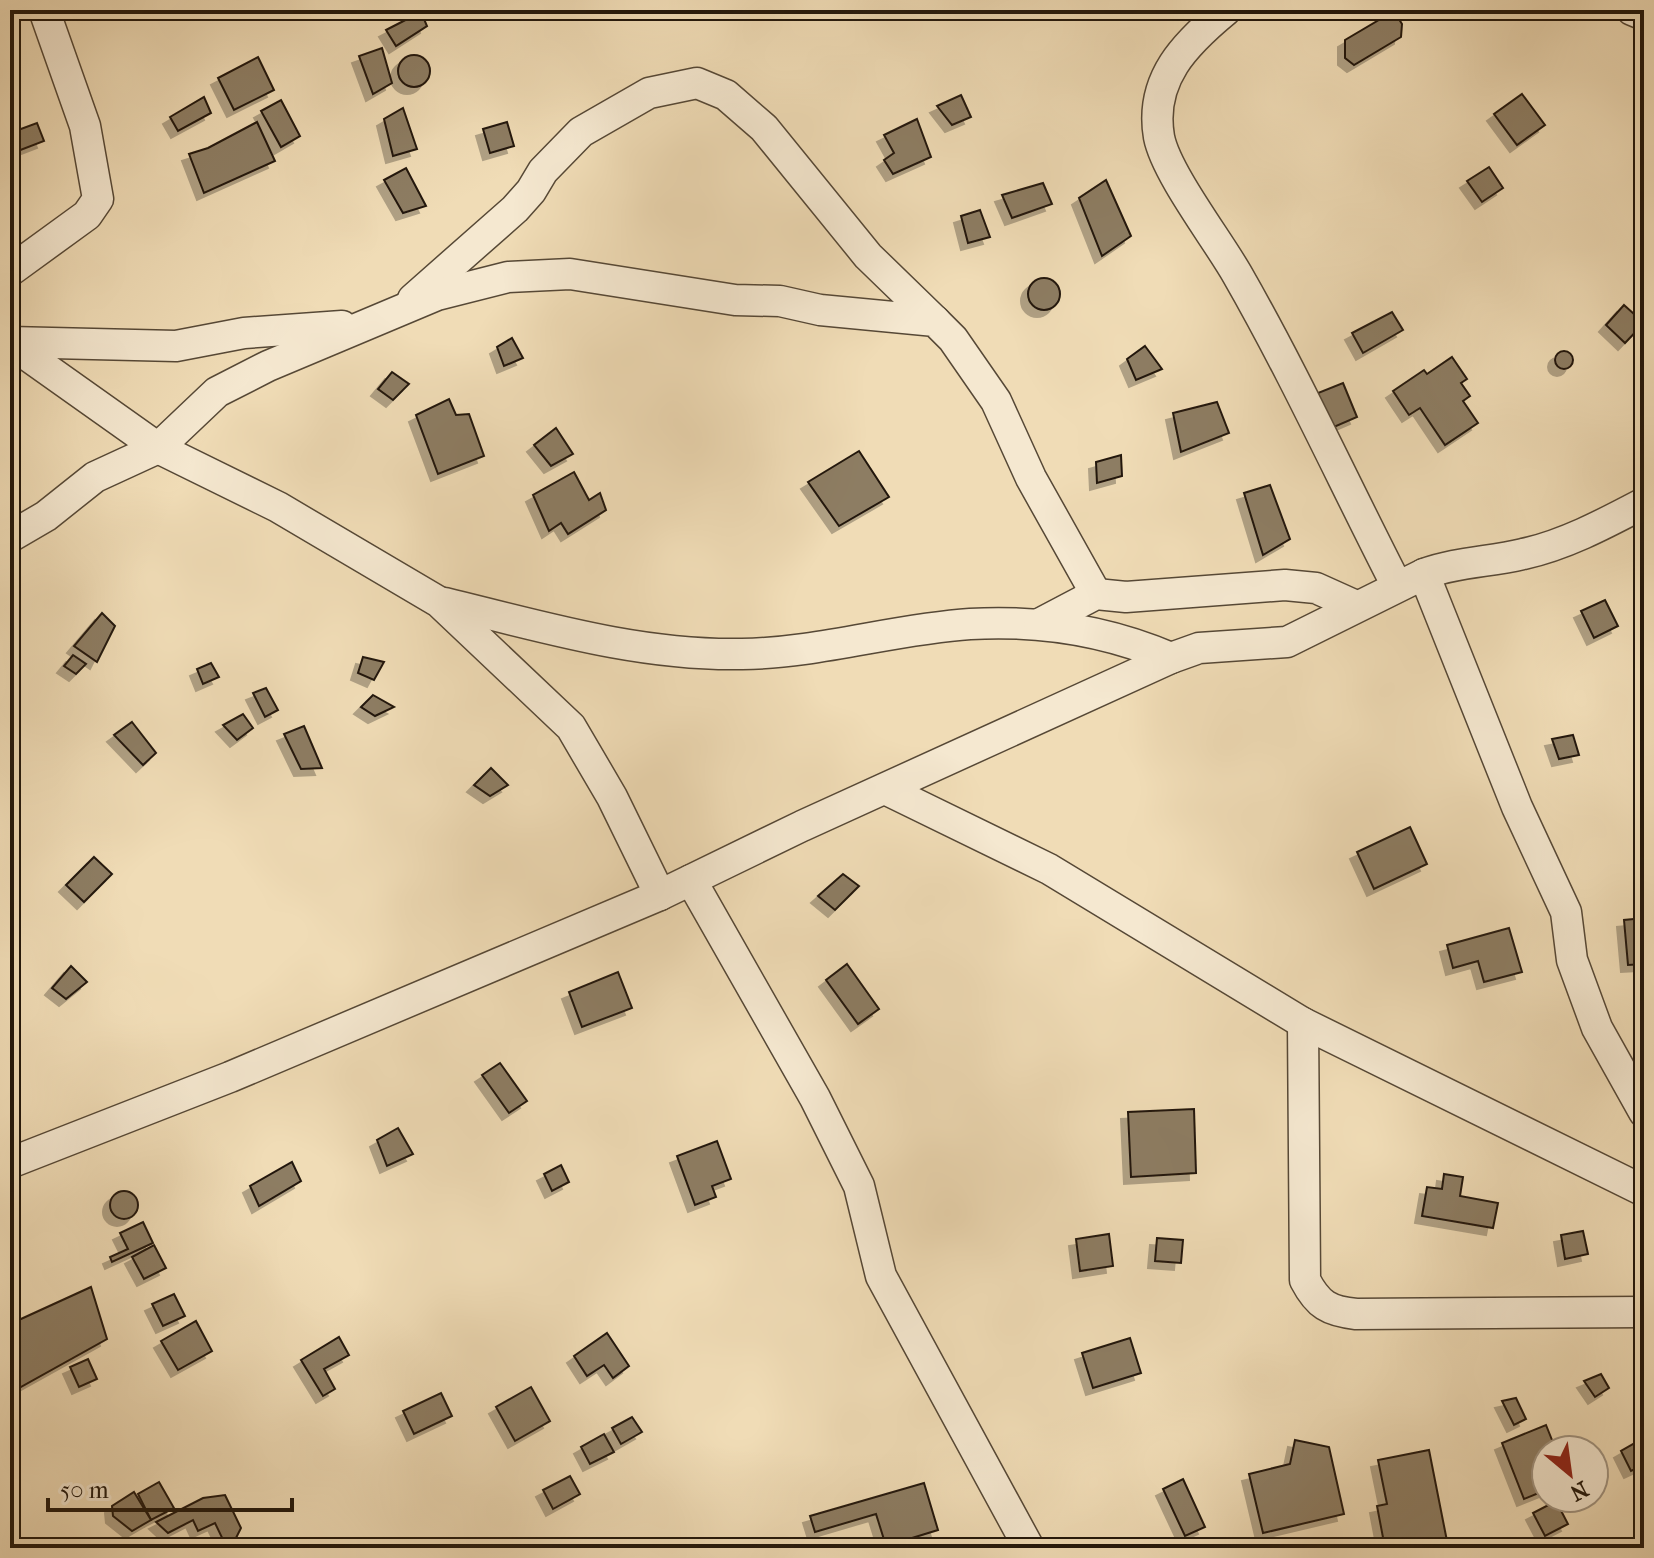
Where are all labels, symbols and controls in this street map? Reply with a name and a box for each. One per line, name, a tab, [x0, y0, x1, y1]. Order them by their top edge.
north arrow	[1530, 1434, 1610, 1514]
scale bar	[48, 1462, 292, 1512]
text: N	[1565, 1475, 1593, 1506]
text: 50 m	[60, 1476, 109, 1504]

